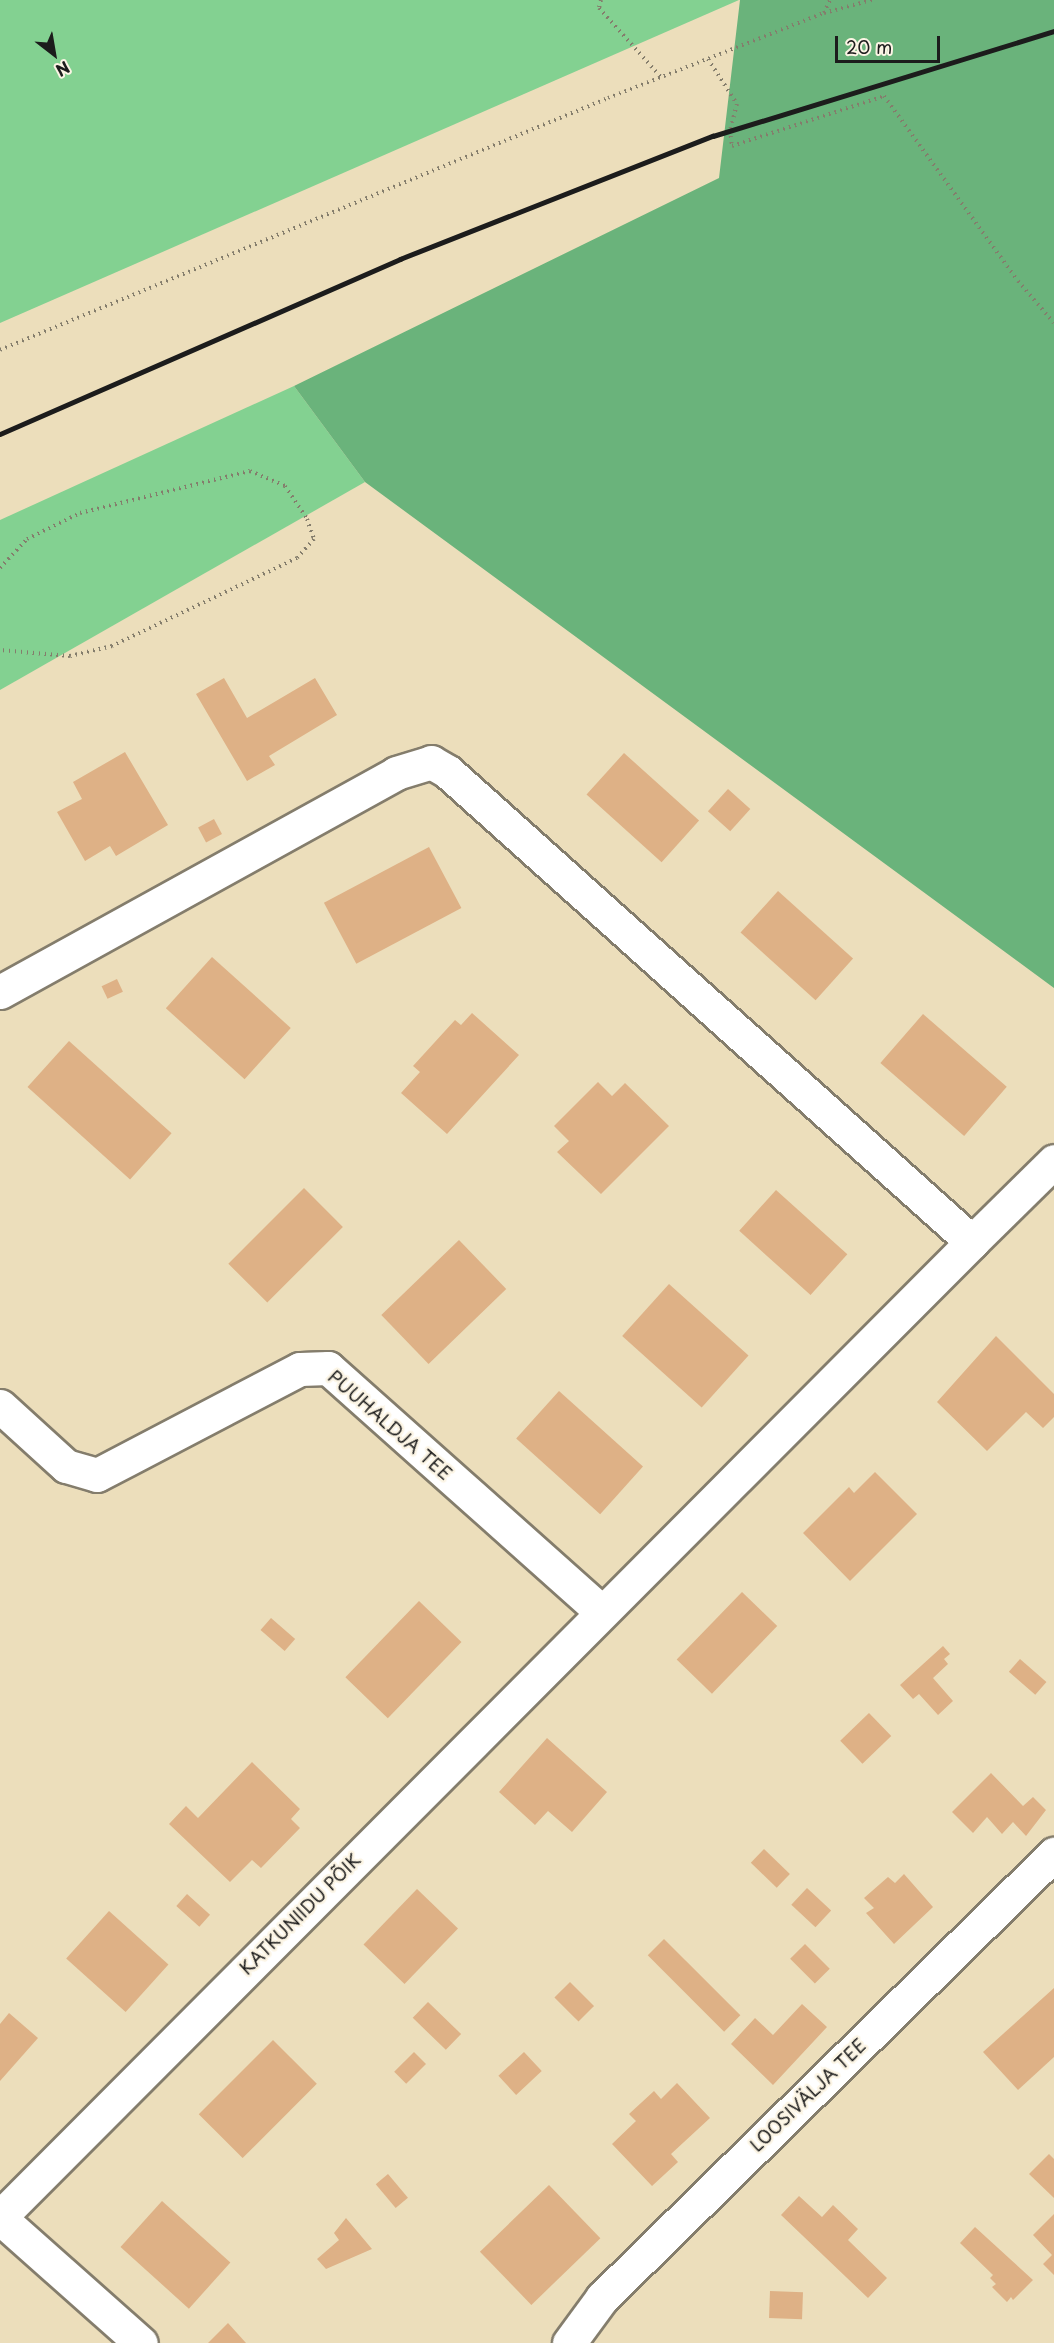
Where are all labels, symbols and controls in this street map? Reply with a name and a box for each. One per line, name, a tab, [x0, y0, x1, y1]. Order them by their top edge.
north arrow	[24, 24, 84, 84]
scale bar	[838, 24, 943, 62]
text: 20 m	[846, 33, 892, 60]
text: N	[52, 56, 75, 83]
street label: PUUHALDJA TEE	[324, 1366, 456, 1484]
street label: KATKUNIIDU PÕIK	[234, 1848, 366, 1980]
street label: LOOSIVÄLJA TEE	[745, 2034, 871, 2156]

